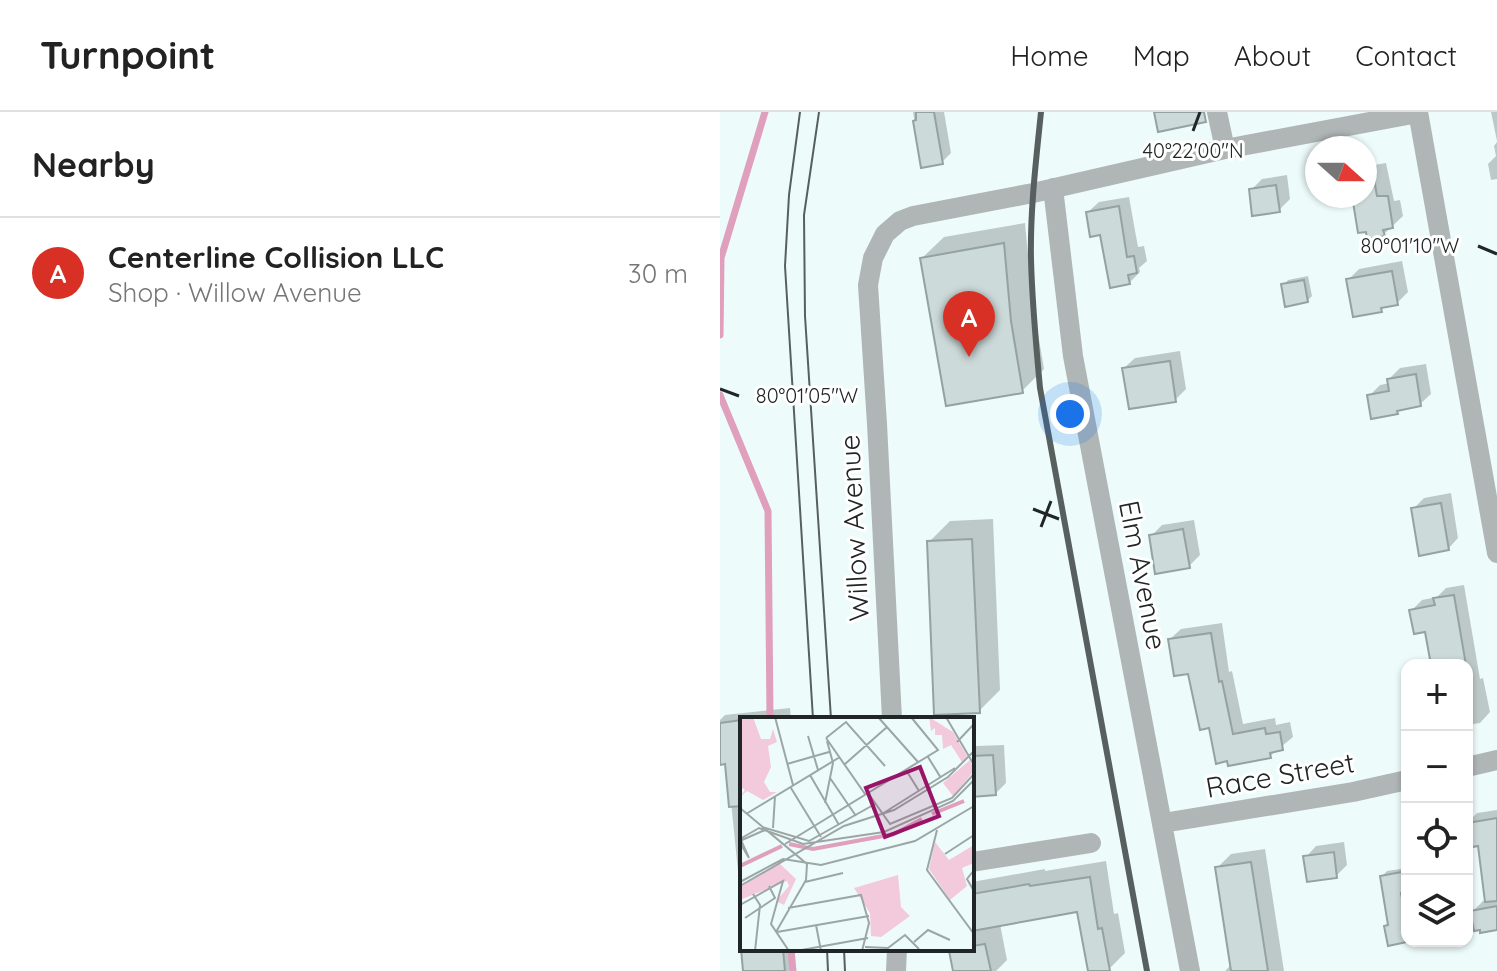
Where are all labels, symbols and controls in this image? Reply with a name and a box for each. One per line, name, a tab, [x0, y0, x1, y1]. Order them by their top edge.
text: Turnpoint	[40, 31, 215, 79]
text: Home	[1010, 38, 1089, 73]
text: Map	[1133, 38, 1190, 73]
text: About	[1234, 38, 1311, 73]
text: Contact	[1355, 38, 1457, 73]
north arrow	[1305, 136, 1377, 208]
text: 40°22'00"N	[1142, 138, 1244, 163]
text: Nearby	[32, 143, 155, 186]
text: 80°01'10"W	[1361, 233, 1459, 258]
text: Centerline Collision LLC	[108, 238, 444, 276]
text: A	[50, 257, 66, 290]
text: 30 m	[628, 257, 688, 290]
text: Shop · Willow Avenue	[108, 276, 362, 309]
pin: A	[943, 291, 995, 357]
text: 80°01'05"W	[756, 383, 858, 408]
your location	[1050, 394, 1090, 434]
street label: Willow Avenue	[831, 434, 876, 622]
street label: Elm Avenue	[1112, 497, 1175, 653]
map controls	[1401, 659, 1473, 947]
button: +	[1401, 659, 1473, 731]
inset map	[740, 717, 974, 951]
button: −	[1401, 731, 1473, 803]
street label: Race Street	[1203, 744, 1357, 805]
button: locate	[1401, 803, 1473, 875]
button: layers	[1401, 875, 1473, 947]

